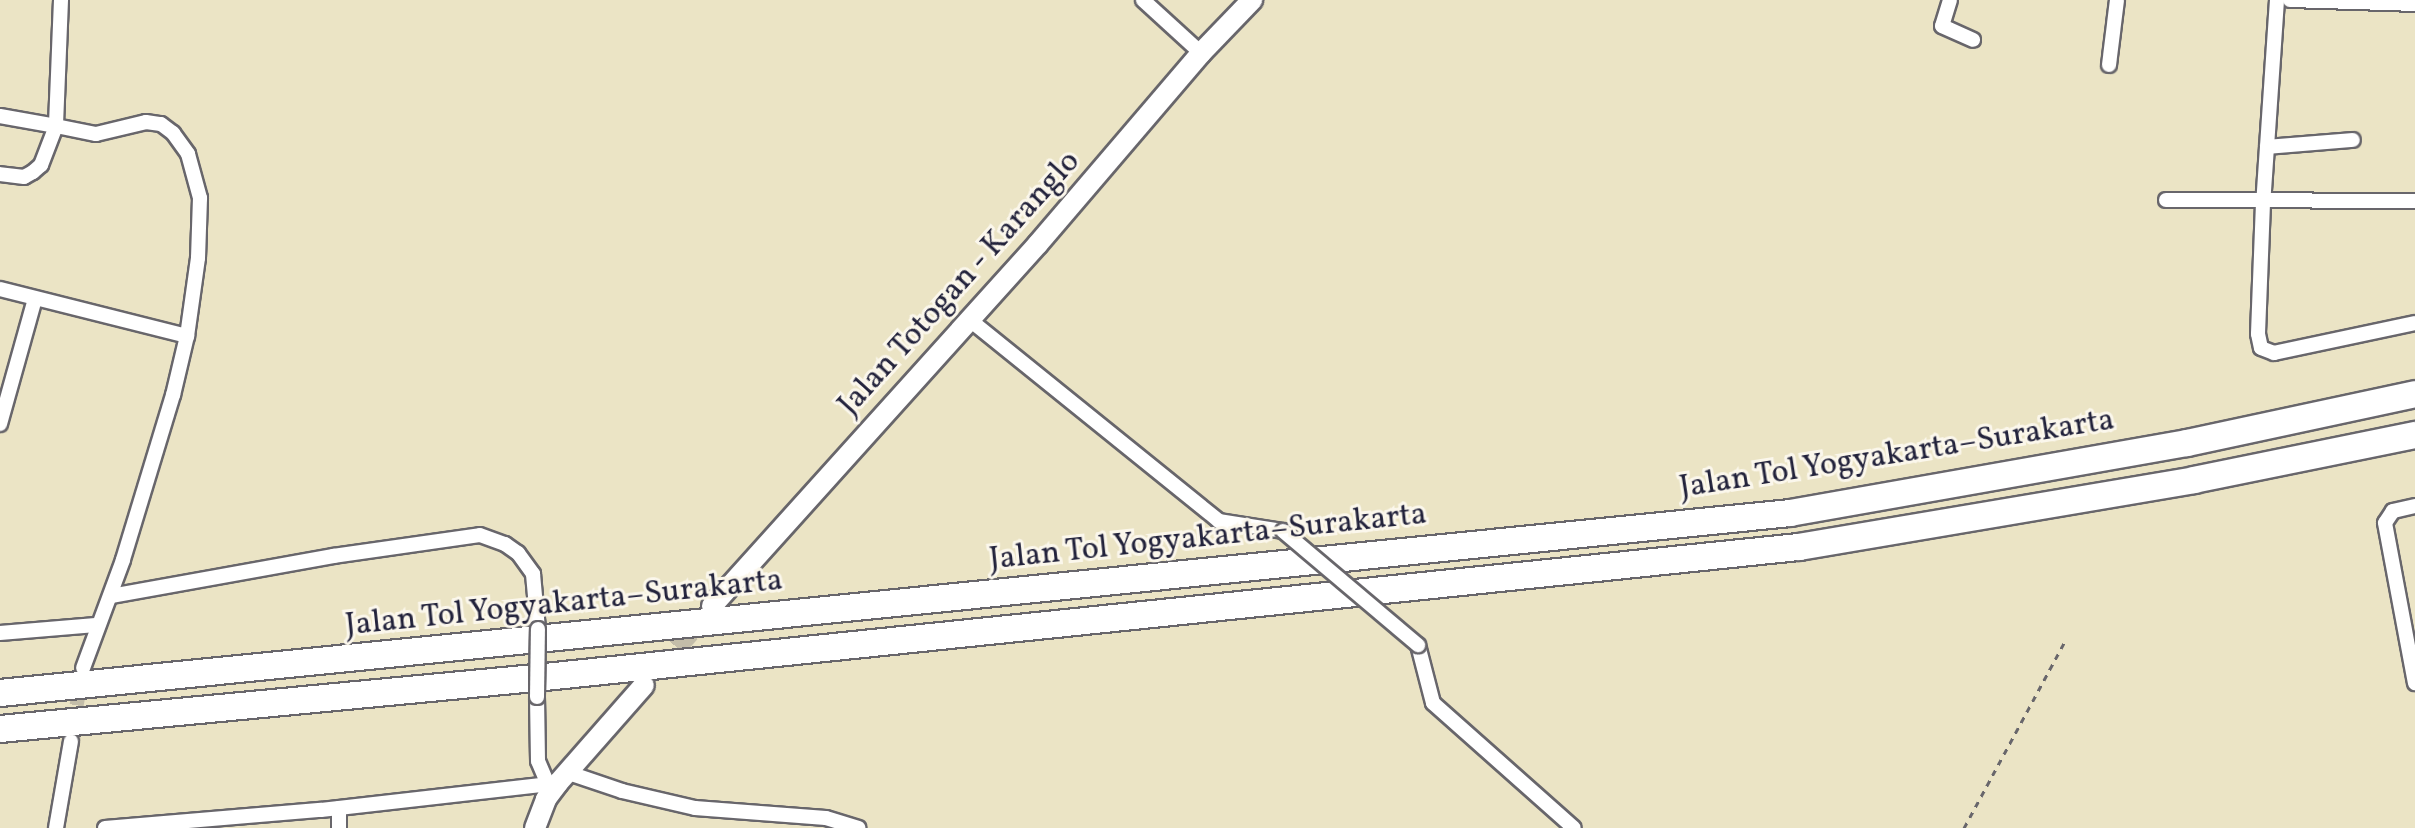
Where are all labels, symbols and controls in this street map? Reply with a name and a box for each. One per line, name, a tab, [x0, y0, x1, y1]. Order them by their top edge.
street label: Jalan Totogan - Karanglo	[830, 143, 1090, 425]
street label: Jalan Tol Yogyakarta–Surakarta	[1676, 401, 2118, 509]
street label: Jalan Tol Yogyakarta–Surakarta	[986, 496, 1430, 580]
street label: Jalan Tol Yogyakarta–Surakarta	[342, 562, 786, 646]

